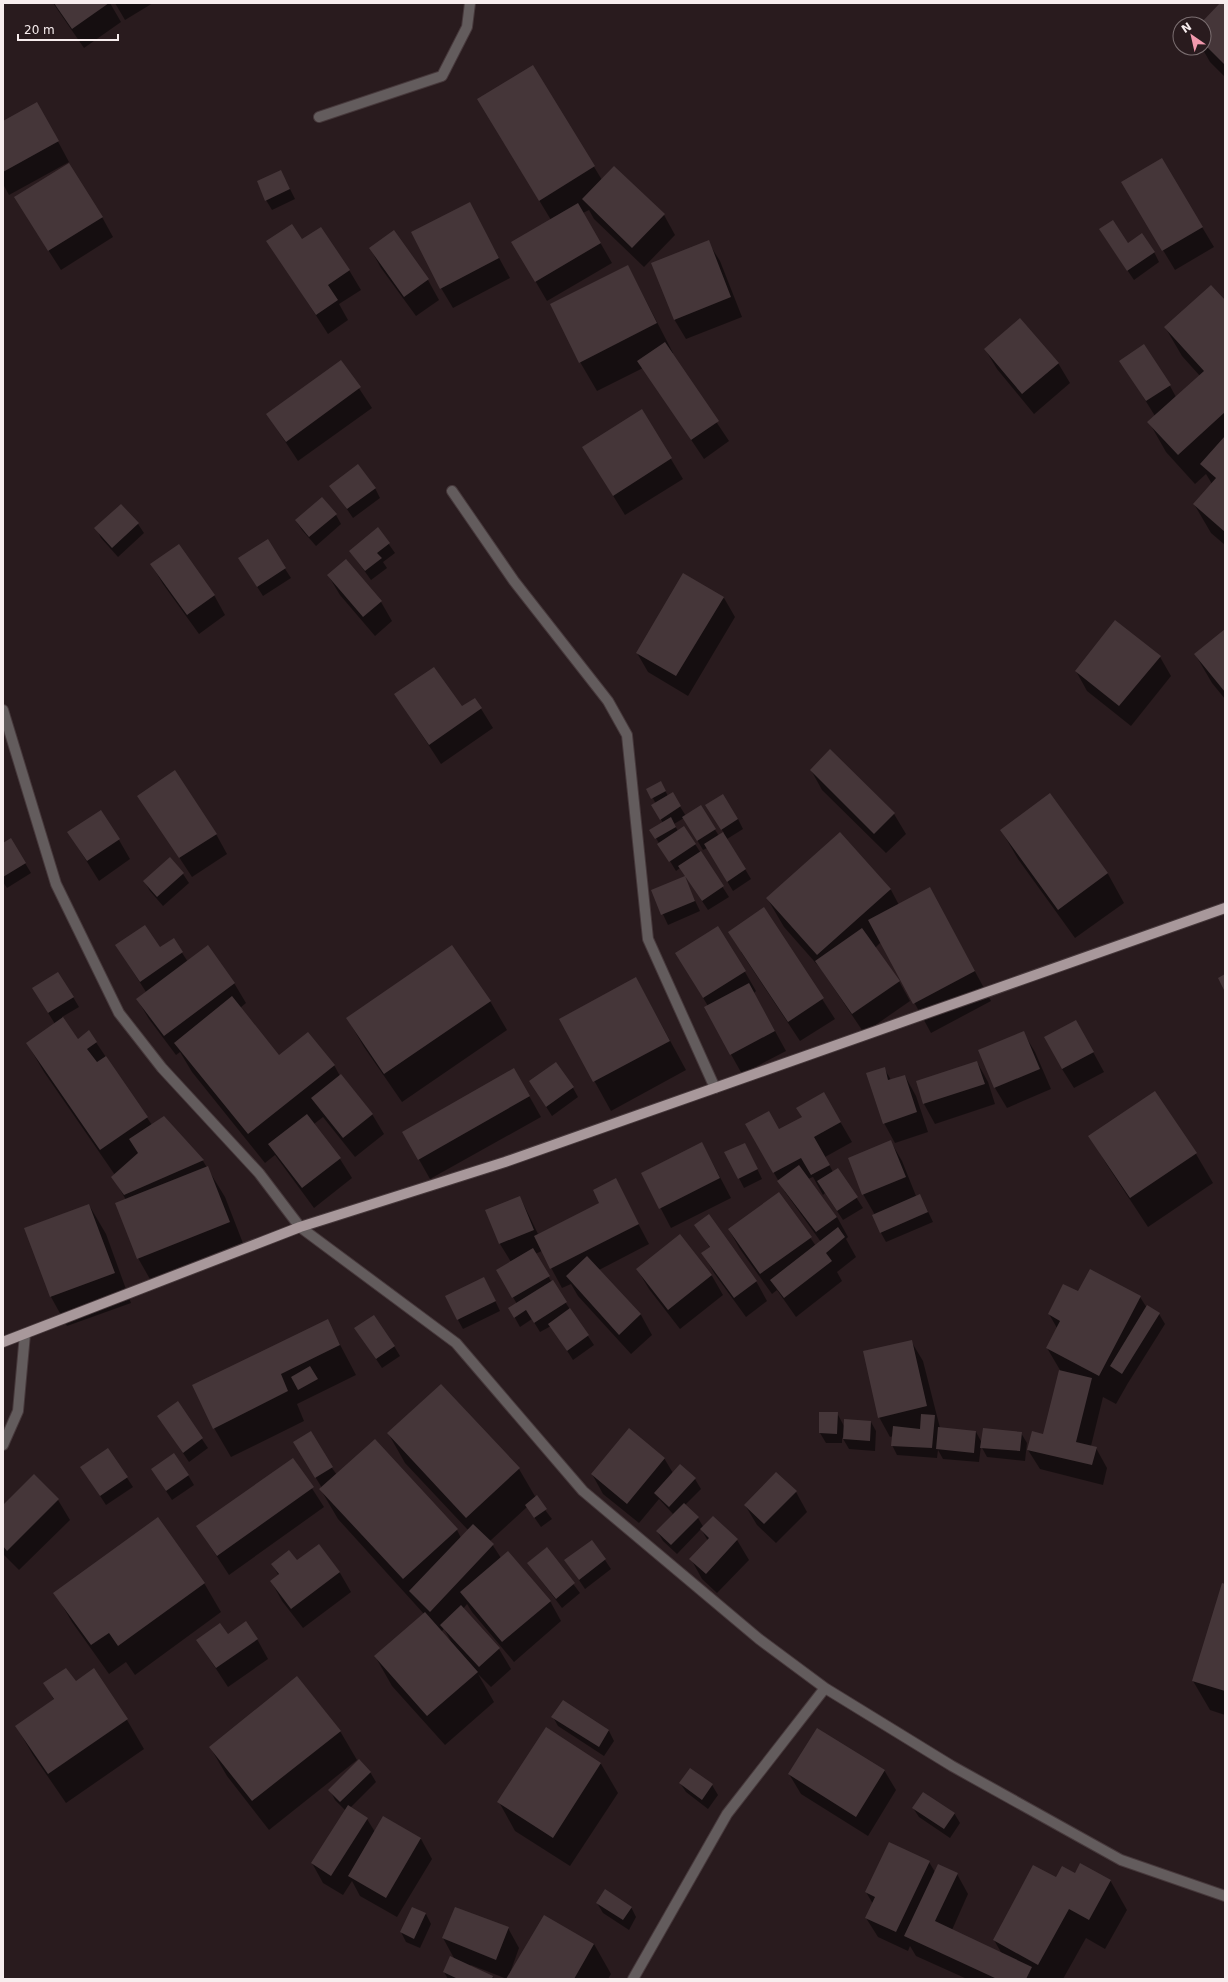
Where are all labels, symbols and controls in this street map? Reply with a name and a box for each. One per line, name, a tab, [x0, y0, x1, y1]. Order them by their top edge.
scale bar	[18, 16, 118, 42]
north arrow	[1172, 16, 1212, 56]
text: N	[1179, 20, 1194, 36]
text: 20 m	[24, 23, 55, 37]

